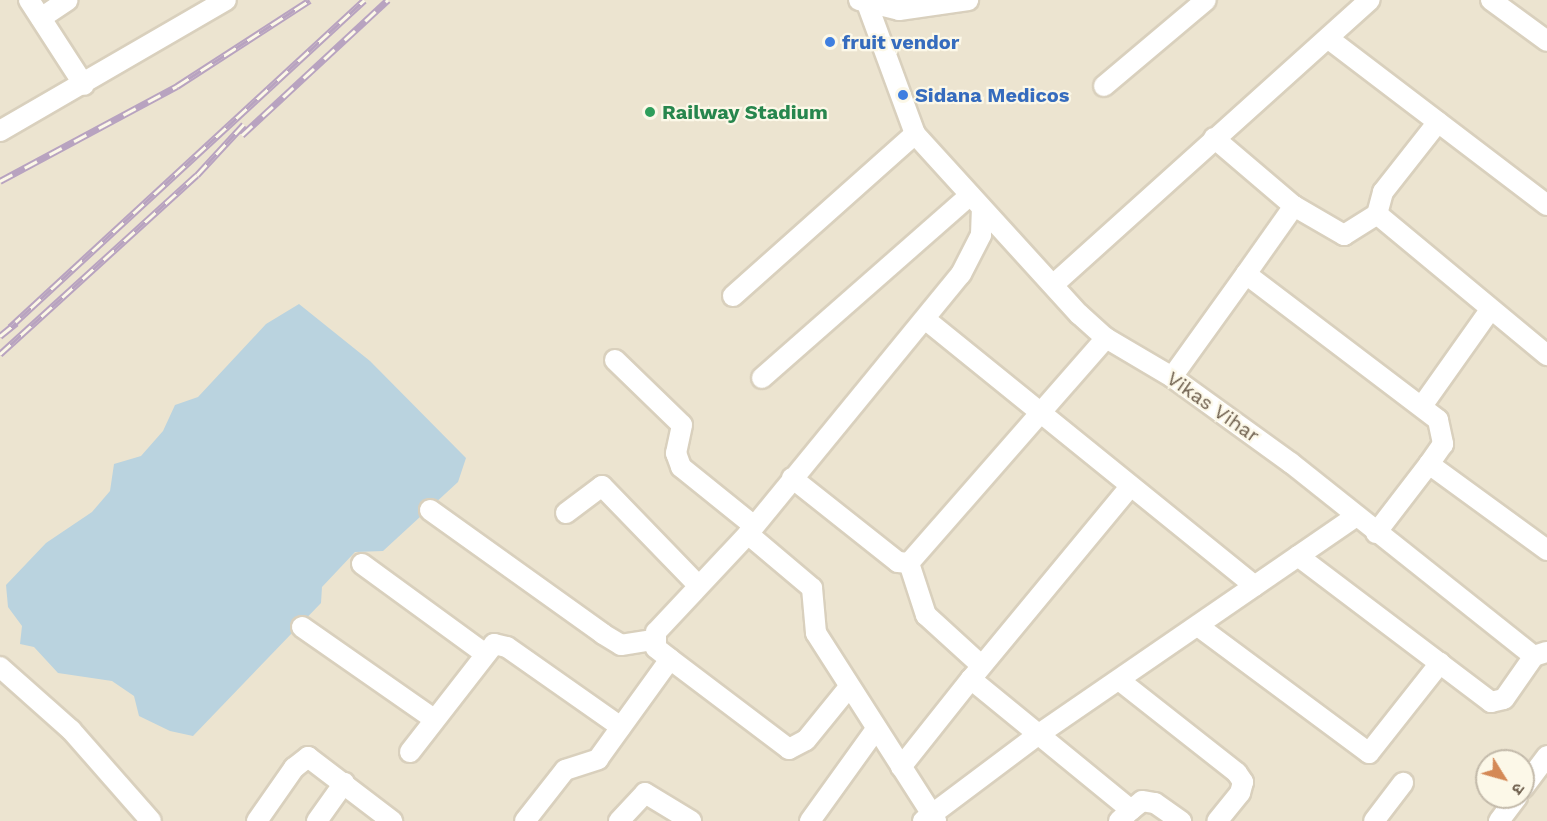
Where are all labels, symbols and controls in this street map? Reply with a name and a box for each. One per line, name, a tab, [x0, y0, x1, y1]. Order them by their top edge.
place label: fruit vendor	[842, 30, 960, 54]
marker: fruit vendor	[823, 35, 837, 49]
place label: Sidana Medicos	[915, 83, 1070, 107]
marker: Sidana Medicos	[896, 88, 910, 102]
place label: Railway Stadium	[662, 100, 828, 124]
marker: Railway Stadium	[643, 105, 657, 119]
street label: Vikas Vihar	[1162, 366, 1264, 448]
north arrow	[1475, 749, 1535, 809]
text: उ	[1508, 779, 1529, 798]

